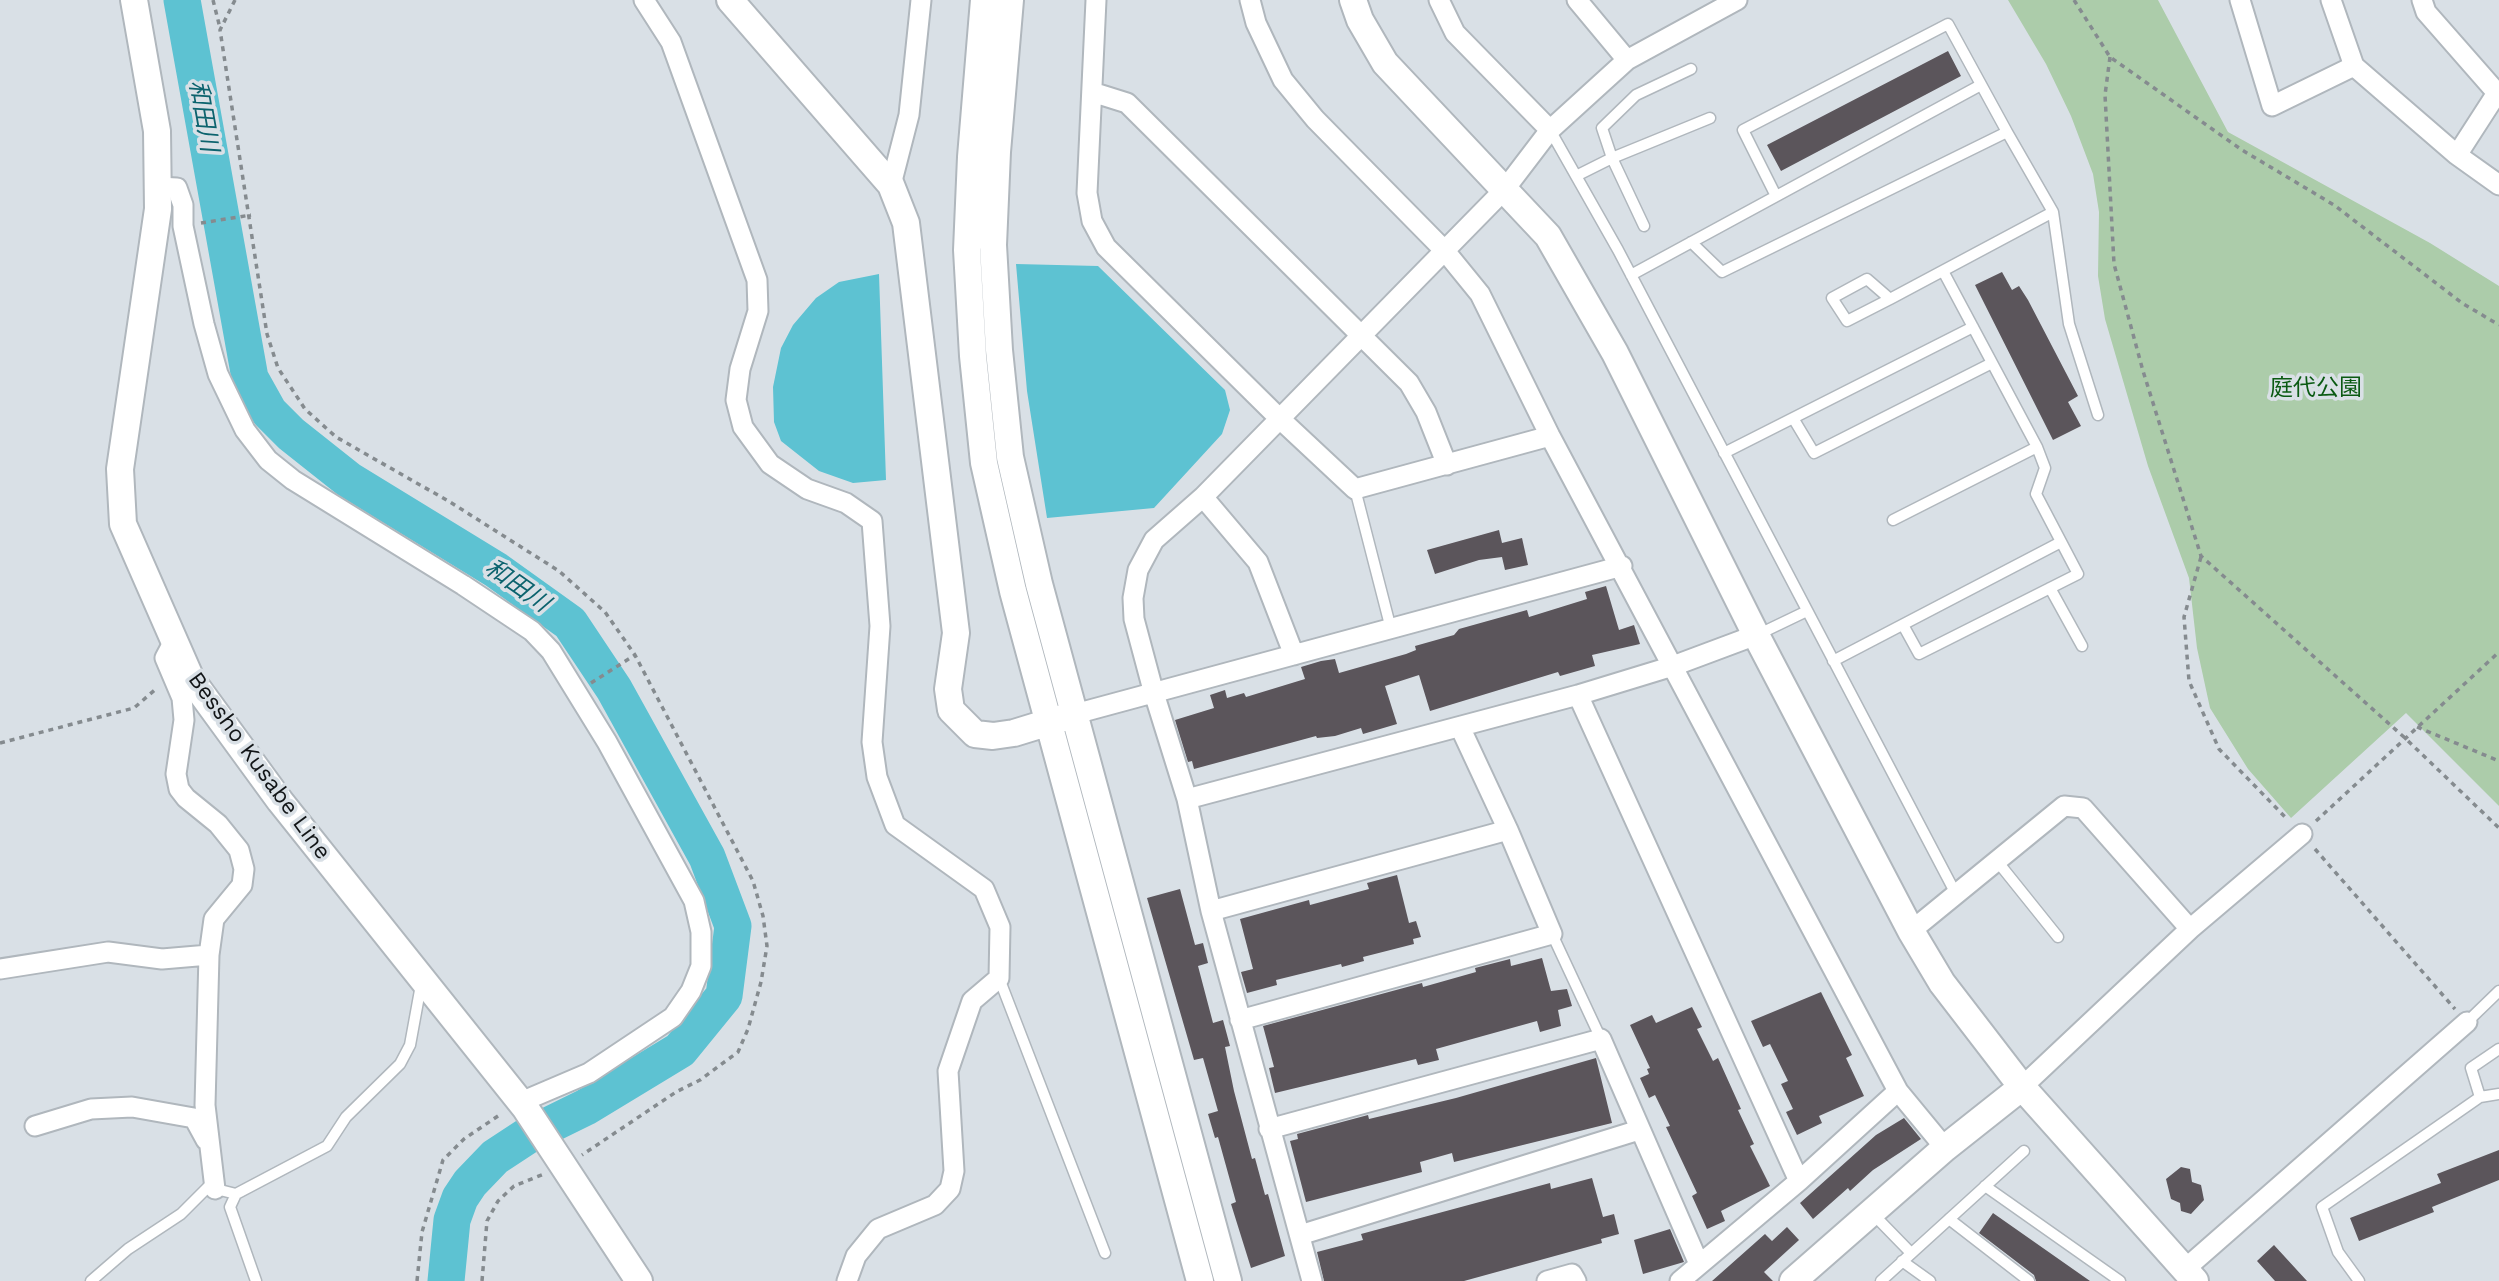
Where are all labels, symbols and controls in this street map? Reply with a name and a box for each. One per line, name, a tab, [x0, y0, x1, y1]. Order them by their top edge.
water label: 和田川	[183, 78, 223, 154]
park label: 庭代公園	[2270, 374, 2362, 402]
water label: 和田川	[479, 554, 555, 618]
street label: Bessho Kusabe Line	[182, 667, 336, 865]

